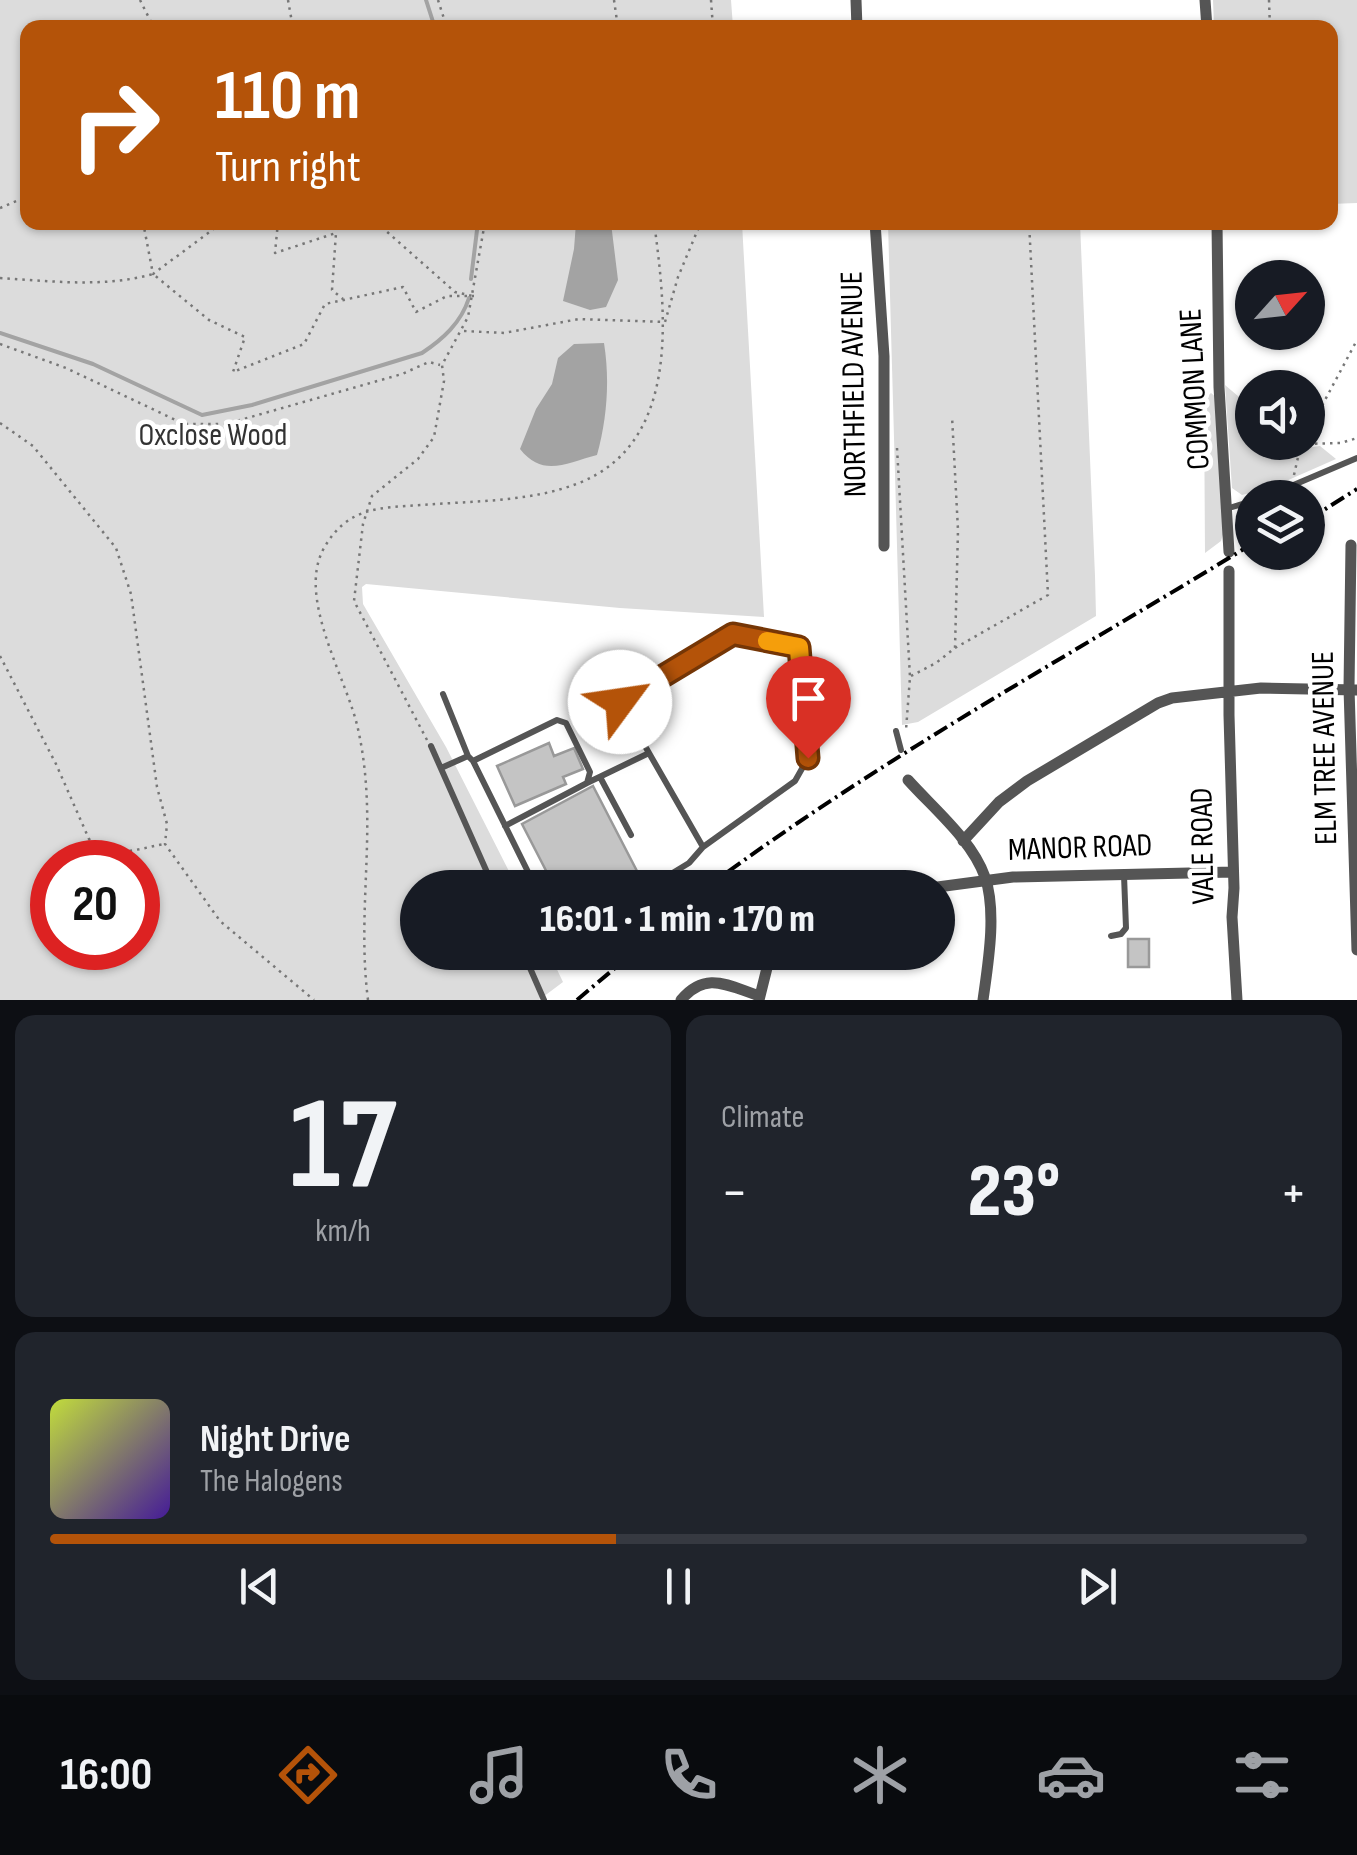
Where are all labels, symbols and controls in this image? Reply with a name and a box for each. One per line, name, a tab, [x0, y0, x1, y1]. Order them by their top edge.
text: 110 m	[215, 55, 361, 139]
icon: right	[50, 60, 180, 190]
text: Turn right	[215, 140, 361, 195]
north arrow	[1235, 260, 1325, 350]
map controls	[1235, 260, 1325, 570]
street label: NORTHFIELD AVENUE	[833, 271, 875, 497]
street label: COMMON LANE	[1171, 307, 1219, 471]
button: sound	[1235, 370, 1325, 460]
park label: Oxclose Wood	[139, 416, 287, 455]
button: layers	[1235, 480, 1325, 570]
position arrow	[568, 650, 672, 754]
street label: ELM TREE AVENUE	[1304, 651, 1346, 845]
pin	[766, 656, 851, 759]
icon: arrive	[781, 671, 836, 726]
street label: VALE ROAD	[1182, 787, 1224, 905]
street label: MANOR ROAD	[1007, 826, 1153, 870]
speed limit sign: 20	[30, 840, 160, 970]
text: 16:01 · 1 min · 170 m	[540, 897, 815, 942]
text: 17	[290, 1069, 396, 1225]
text: Climate	[721, 1098, 804, 1137]
text: 23°	[968, 1147, 1060, 1238]
text: −	[721, 1160, 748, 1227]
text: +	[1280, 1160, 1307, 1227]
text: km/h	[315, 1212, 371, 1251]
text: Night Drive	[200, 1417, 351, 1462]
text: The Halogens	[200, 1462, 343, 1501]
icon: previous	[232, 1559, 287, 1614]
icon: pause	[651, 1559, 706, 1614]
icon: next	[1070, 1559, 1125, 1614]
icon: directions	[273, 1740, 343, 1810]
icon: music	[464, 1740, 534, 1810]
icon: phone	[654, 1740, 724, 1810]
icon: climate	[845, 1740, 915, 1810]
icon: car	[1036, 1740, 1106, 1810]
icon: filters	[1227, 1740, 1297, 1810]
text: 16:00	[60, 1748, 152, 1803]

